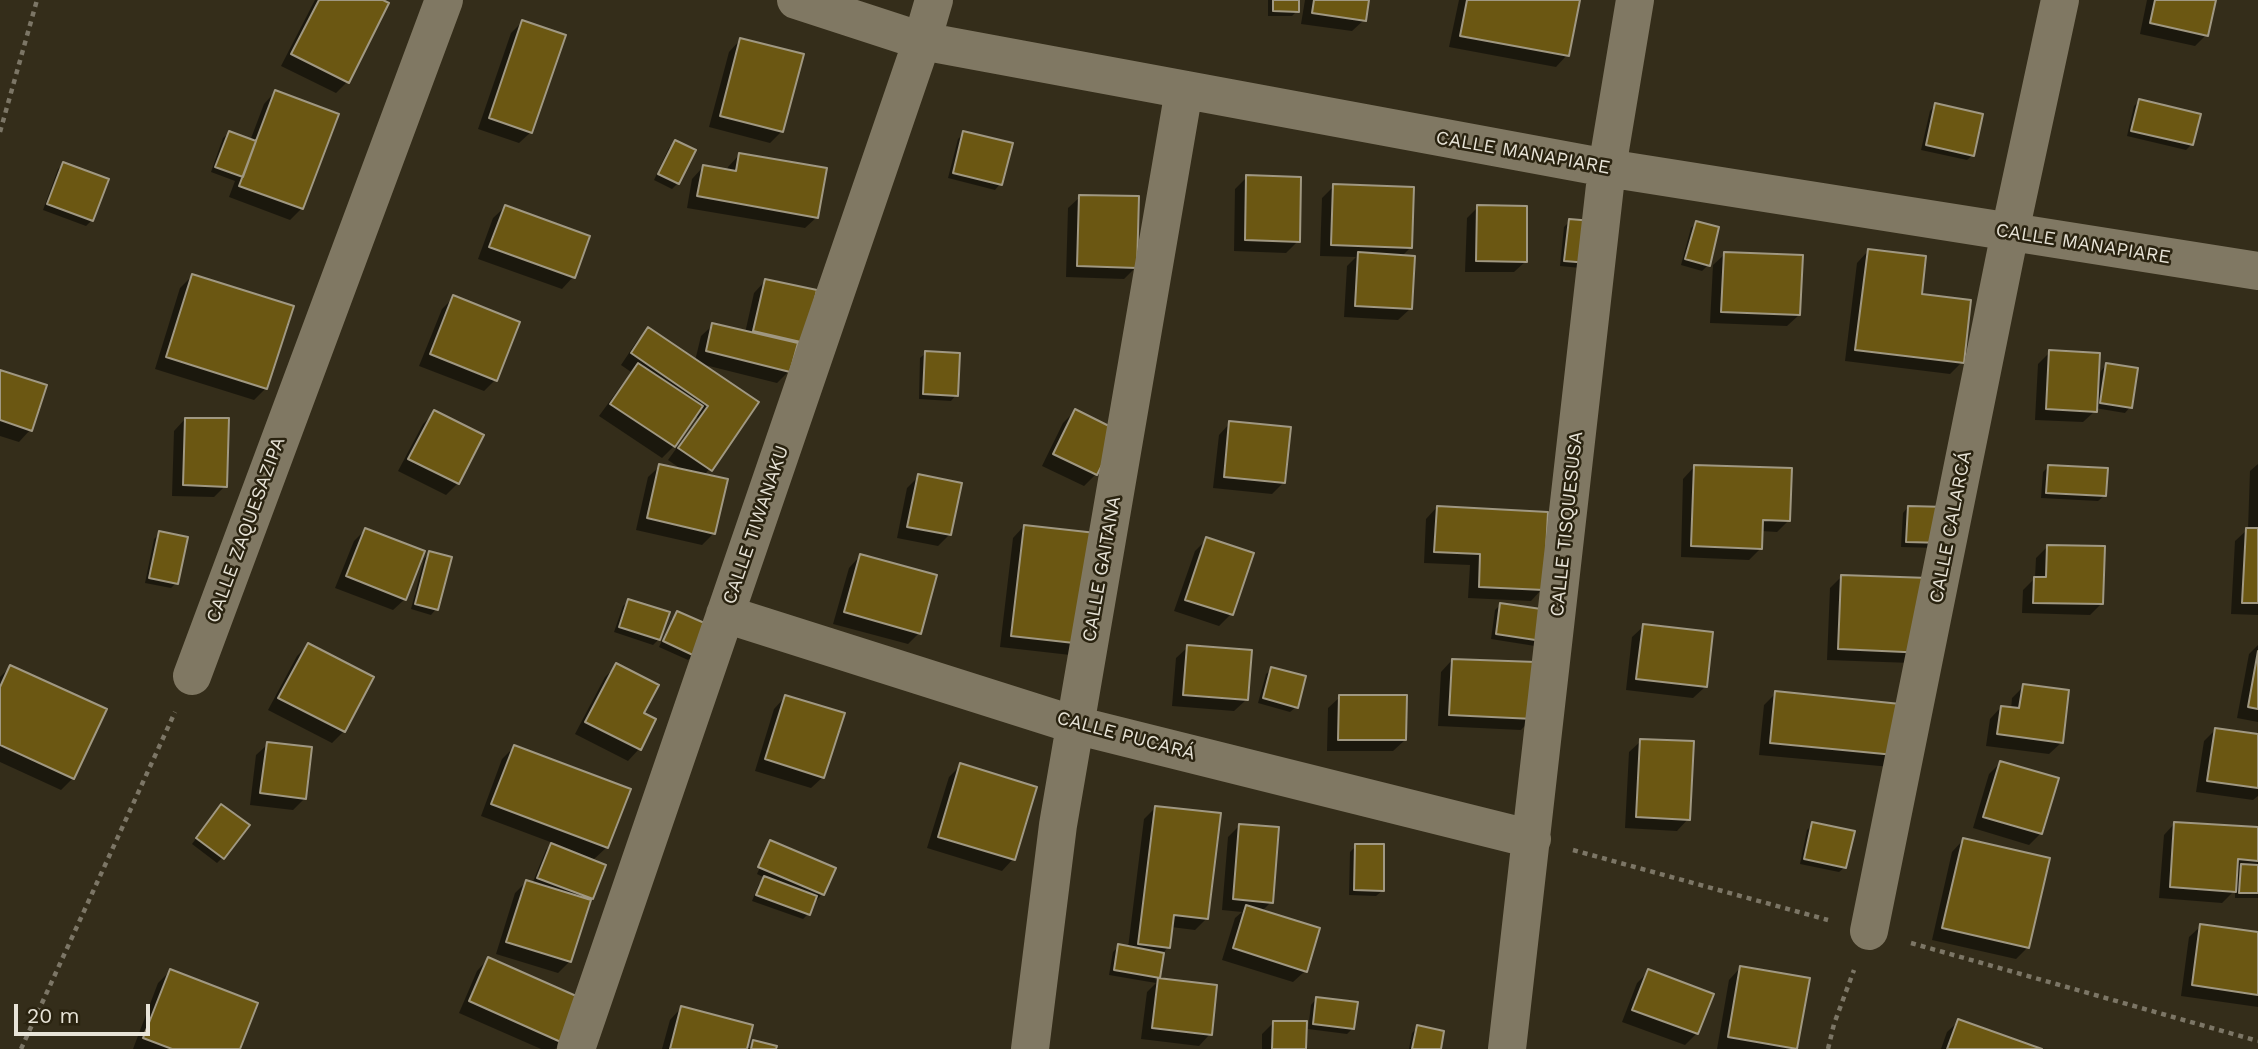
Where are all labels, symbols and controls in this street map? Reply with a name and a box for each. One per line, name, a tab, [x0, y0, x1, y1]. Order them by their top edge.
street label: CALLE MANAPIARE	[1434, 126, 1612, 180]
street label: CALLE MANAPIARE	[1994, 219, 2172, 269]
street label: CALLE TISQUESUSA	[1546, 430, 1588, 618]
street label: CALLE ZAQUESAZIPA	[202, 434, 290, 626]
street label: CALLE TIWANAKU	[718, 443, 794, 607]
street label: CALLE CALARCÁ	[1925, 449, 1977, 605]
street label: CALLE GAITANA	[1078, 494, 1126, 644]
street label: CALLE PUCARÁ	[1054, 707, 1198, 765]
scale bar	[18, 990, 154, 1034]
text: 20 m	[27, 1003, 79, 1028]

